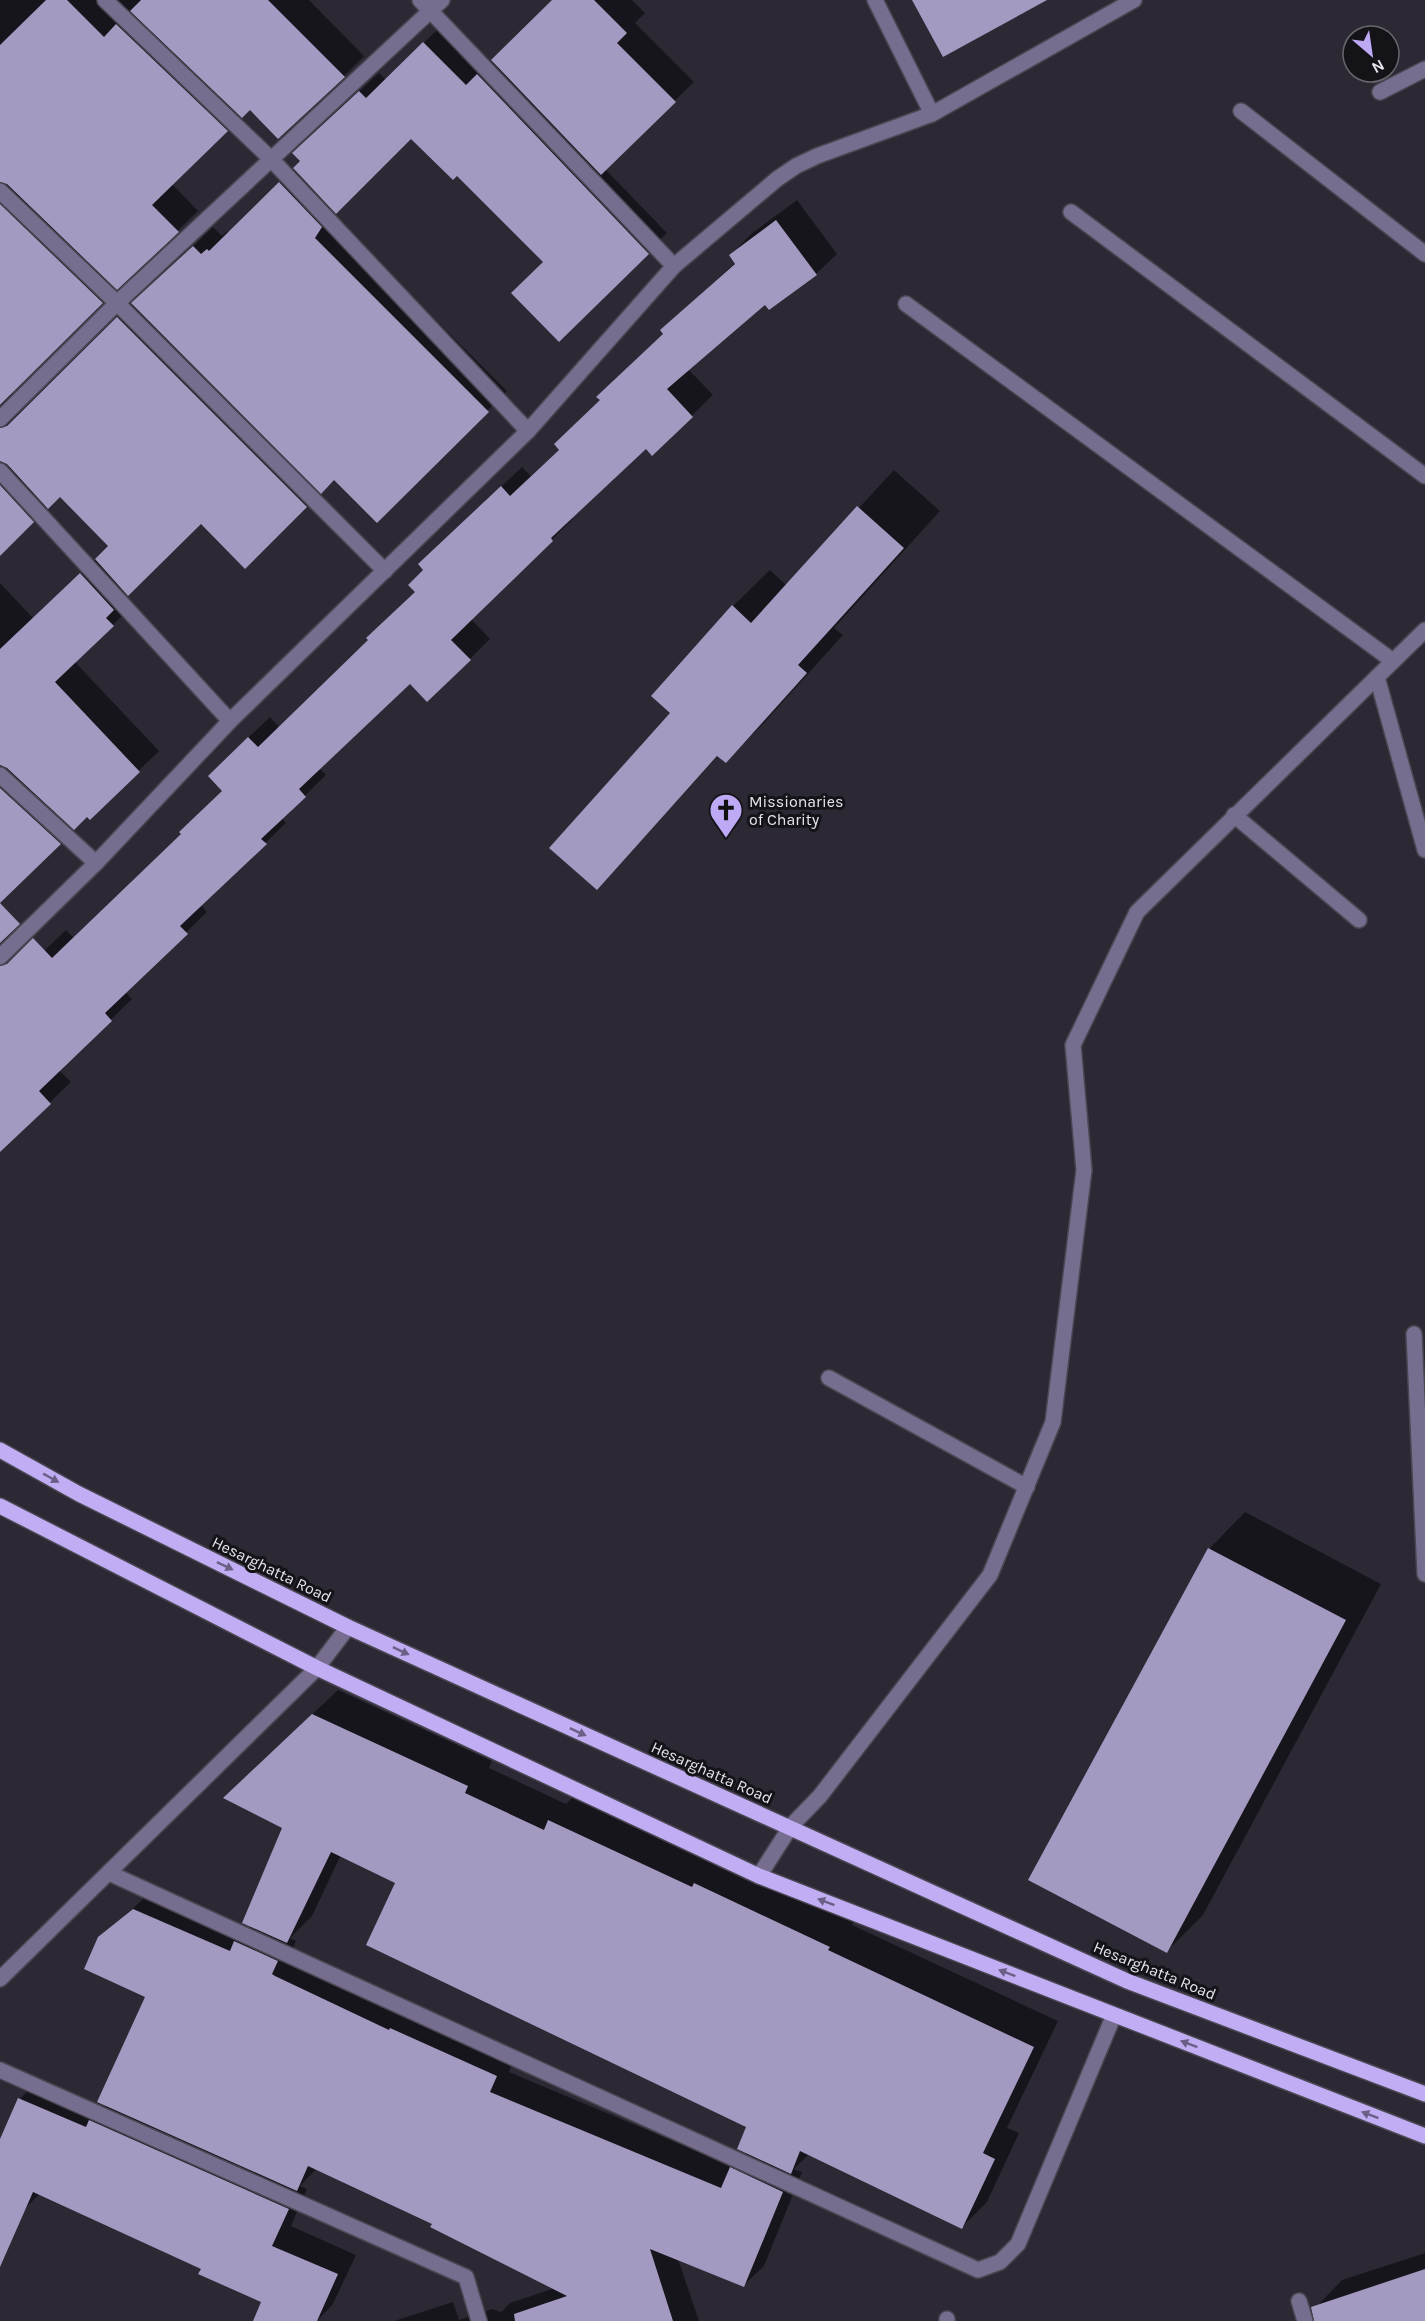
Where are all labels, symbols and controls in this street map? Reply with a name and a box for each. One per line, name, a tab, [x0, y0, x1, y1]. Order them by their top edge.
north arrow	[1341, 24, 1401, 84]
text: N	[1368, 56, 1388, 78]
church icon: Missionaries of Charity	[708, 792, 744, 839]
place label: Missionaries of Charity	[749, 792, 843, 829]
one-way arrow	[43, 1473, 59, 1484]
street label: Hesarghatta Road	[209, 1532, 335, 1607]
one-way arrow	[217, 1561, 234, 1571]
one-way arrow	[392, 1646, 410, 1656]
one-way arrow	[570, 1727, 587, 1736]
street label: Hesarghatta Road	[648, 1737, 775, 1808]
one-way arrow	[816, 1897, 834, 1907]
street label: Hesarghatta Road	[1091, 1937, 1219, 2004]
one-way arrow	[998, 1968, 1016, 1977]
one-way arrow	[1180, 2039, 1198, 2048]
one-way arrow	[1361, 2110, 1379, 2120]

